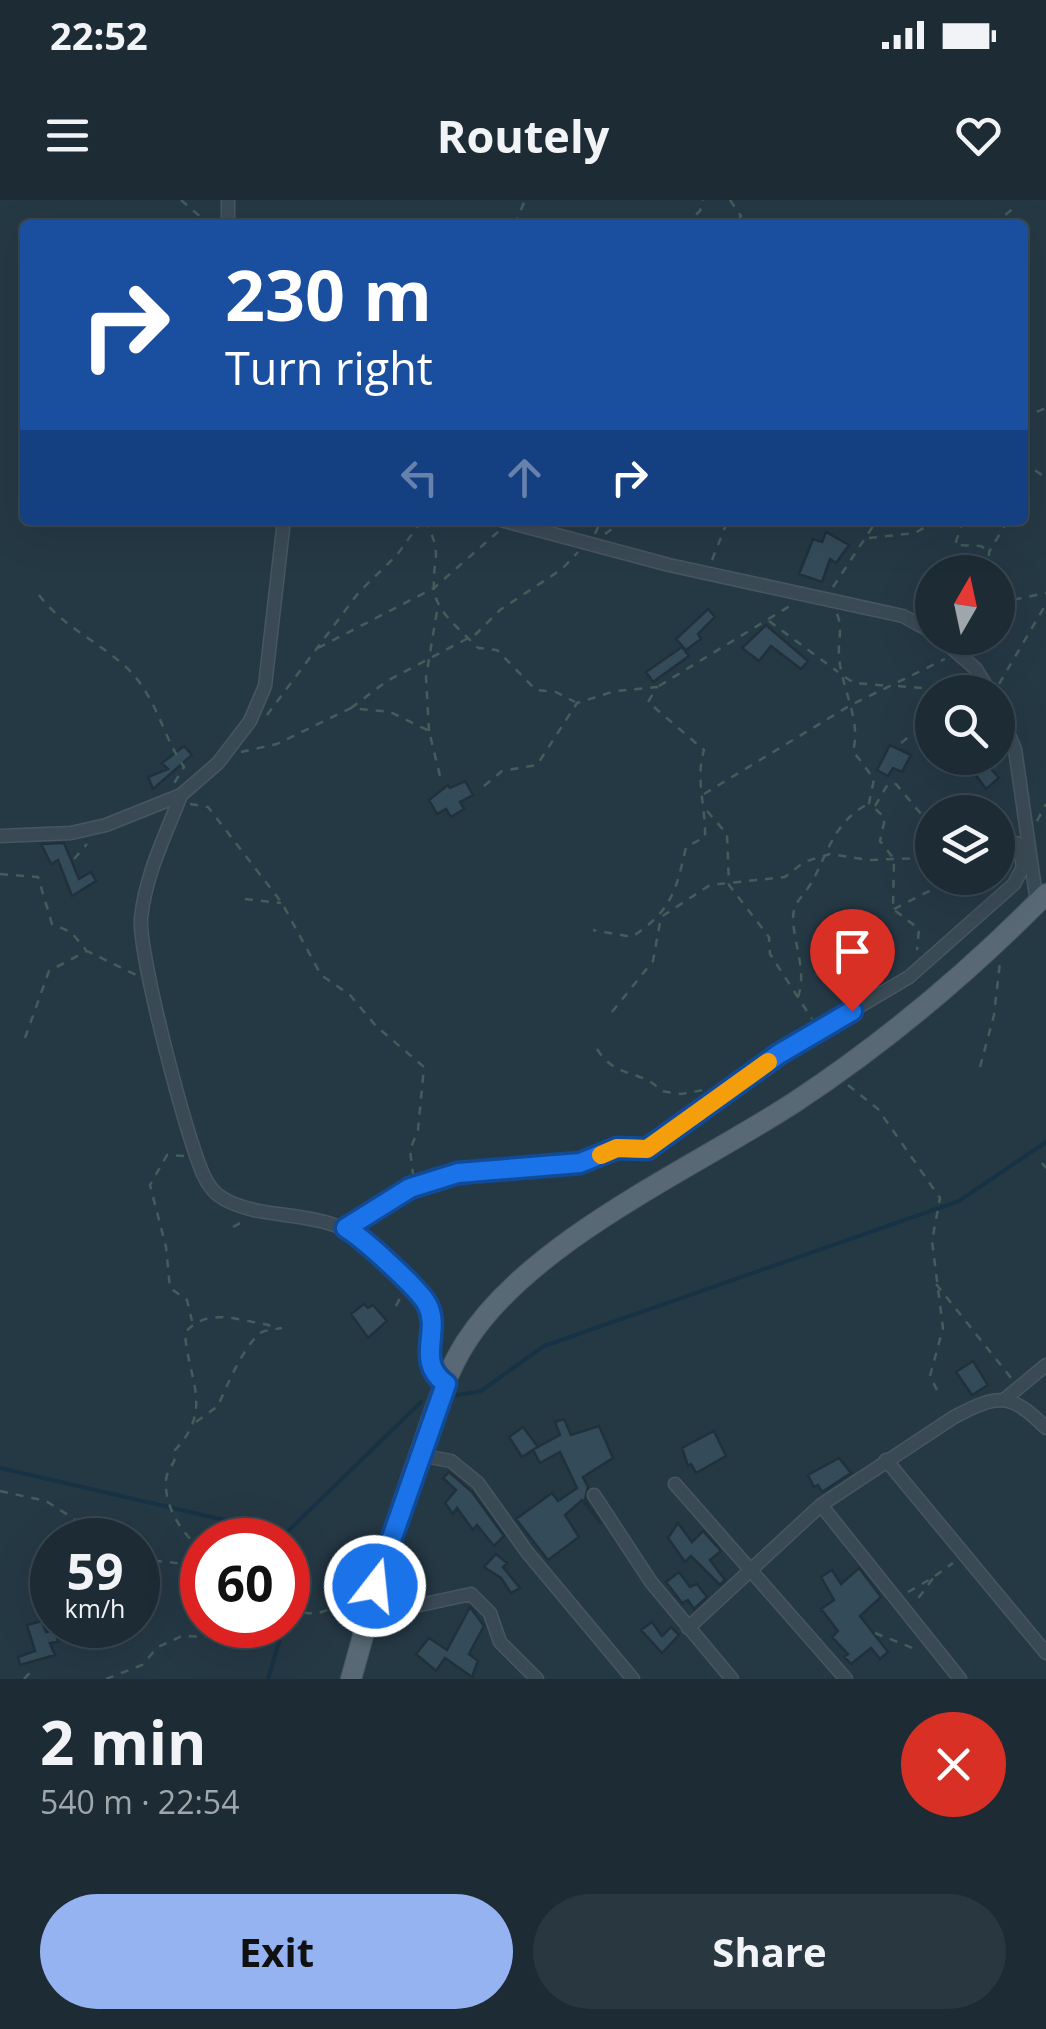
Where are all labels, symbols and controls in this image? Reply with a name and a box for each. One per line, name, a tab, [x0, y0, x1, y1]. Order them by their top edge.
text: 22:52	[50, 9, 148, 61]
text: Routely	[437, 105, 609, 166]
icon: menu	[40, 108, 95, 163]
icon: heart	[951, 108, 1006, 163]
text: 230 m	[225, 246, 432, 342]
icon: right	[60, 260, 190, 390]
text: Turn right	[225, 337, 433, 398]
icon: left	[392, 450, 447, 505]
icon: ahead	[497, 450, 552, 505]
icon: right	[602, 450, 657, 505]
north arrow	[915, 555, 1015, 655]
map controls	[915, 555, 1015, 895]
button: search	[915, 675, 1015, 775]
button: layers	[915, 795, 1015, 895]
pin	[810, 909, 895, 1012]
icon: arrive	[825, 924, 880, 979]
speed limit sign: 60	[180, 1518, 310, 1648]
position arrow	[323, 1534, 427, 1638]
text: 59	[66, 1537, 124, 1605]
text: km/h	[65, 1591, 125, 1625]
text: 2 min	[40, 1701, 207, 1783]
button: close	[901, 1712, 1006, 1817]
text: 540 m · 22:54	[40, 1780, 239, 1823]
button: Exit	[40, 1894, 513, 2009]
button: Share	[533, 1894, 1006, 2009]

